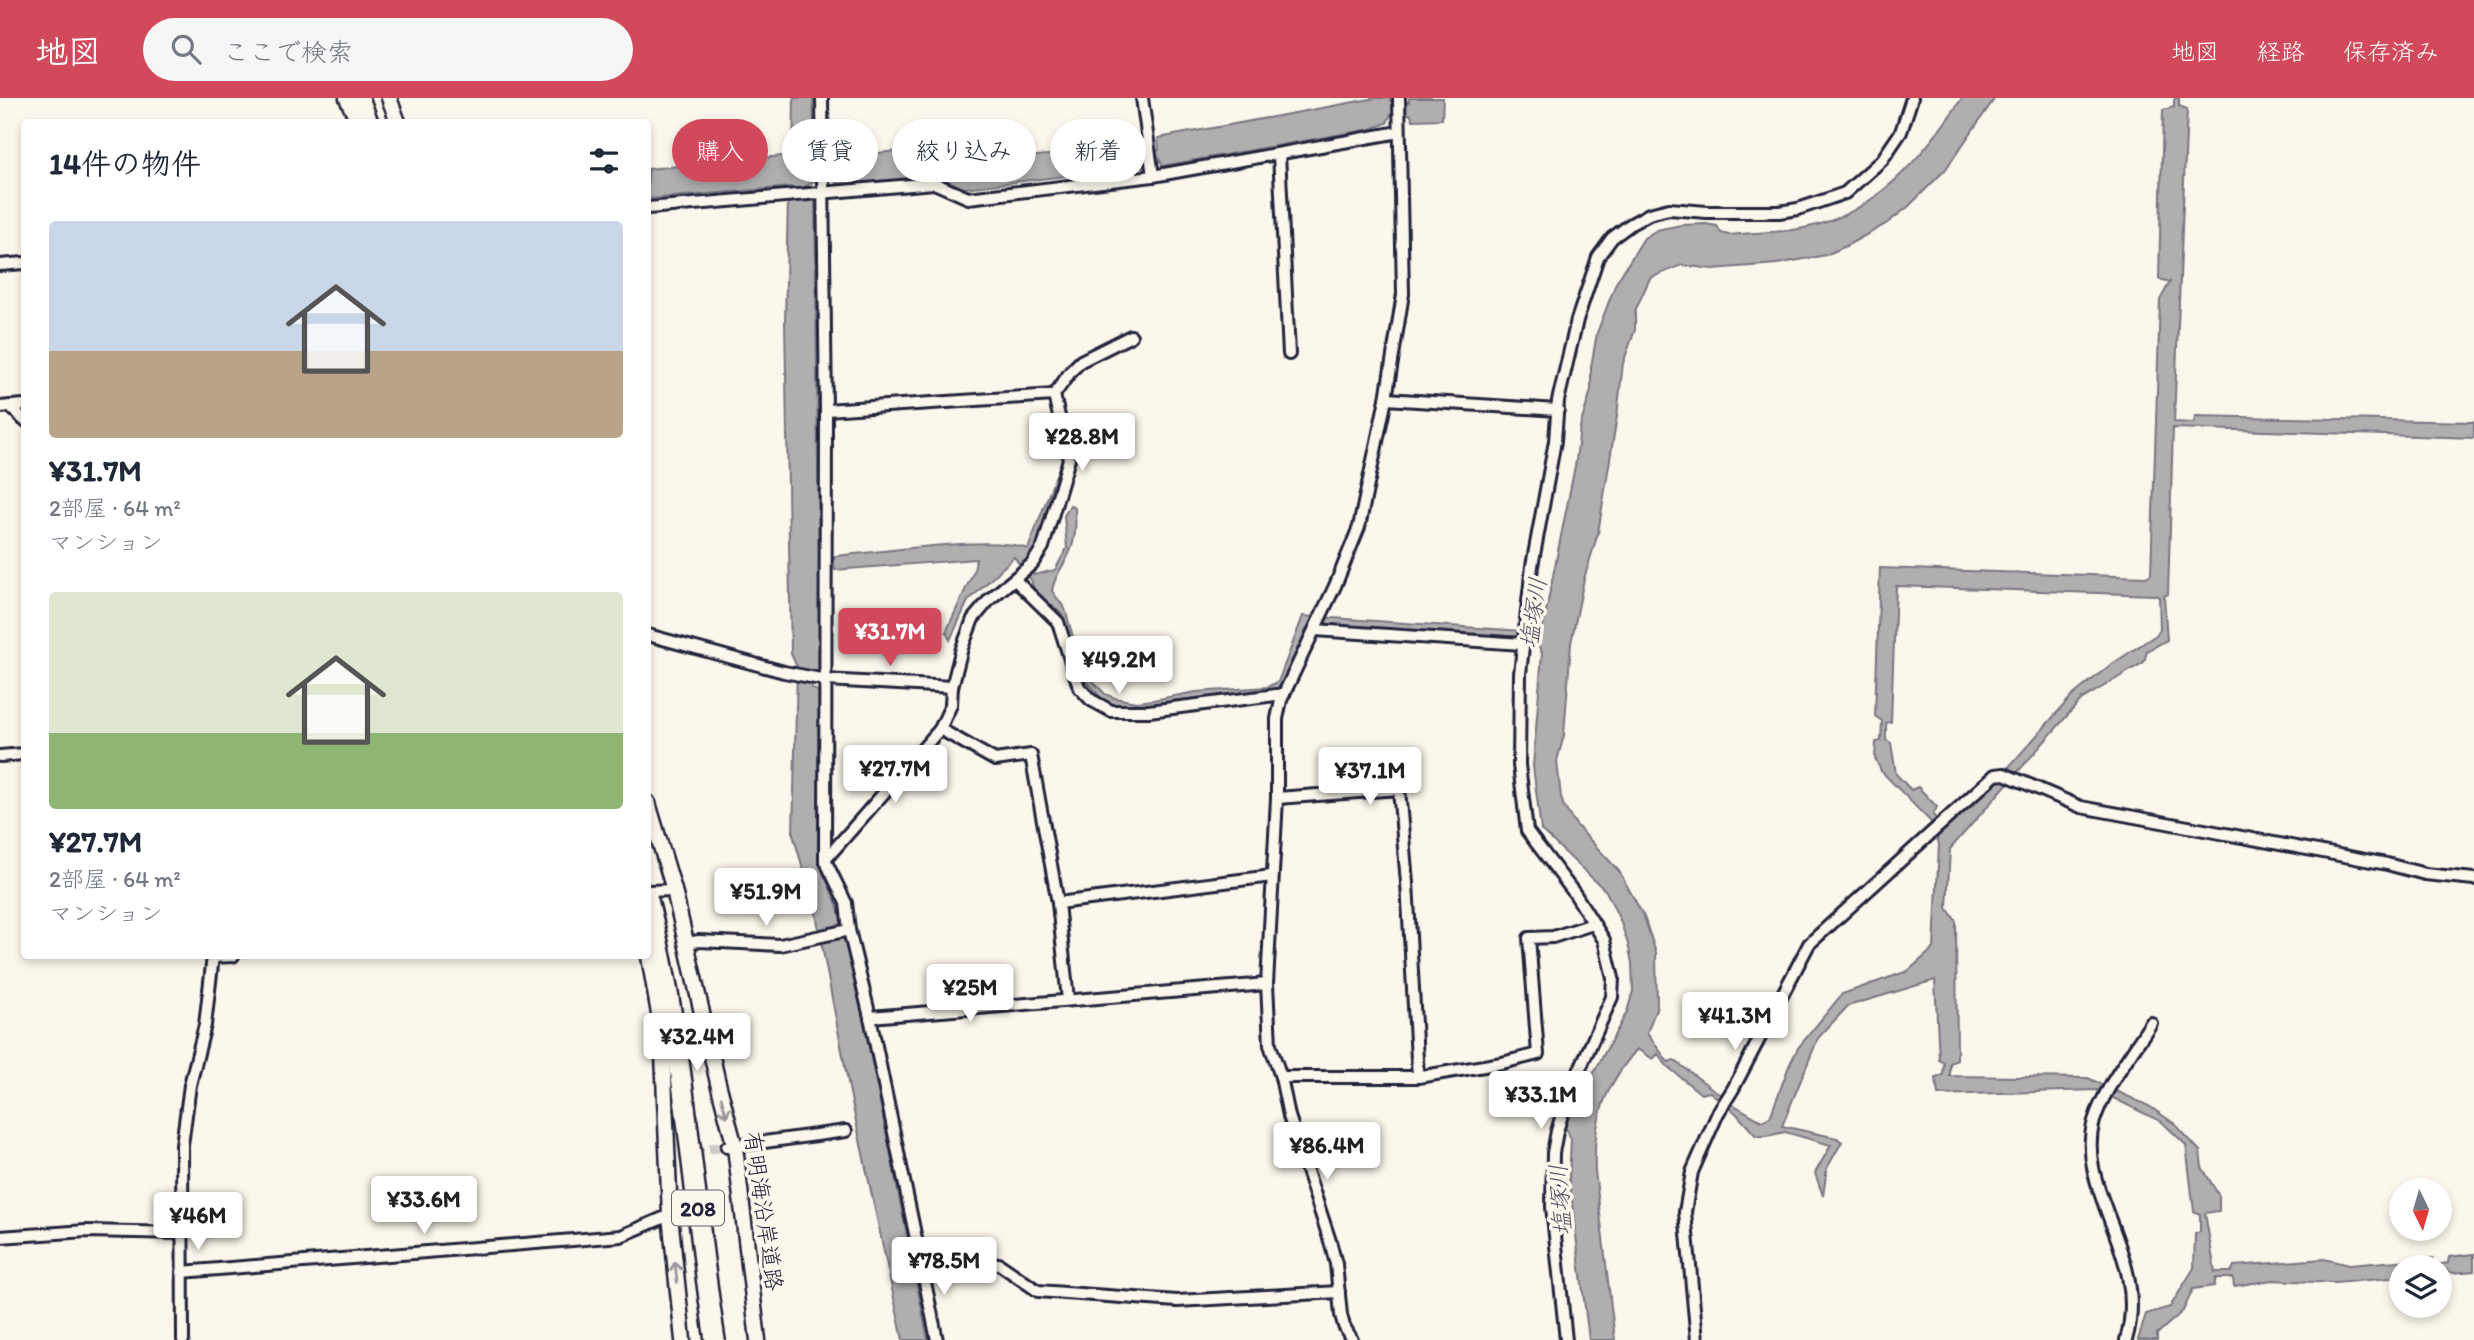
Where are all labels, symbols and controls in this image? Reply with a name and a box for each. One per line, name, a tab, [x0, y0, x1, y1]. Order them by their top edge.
search box	[143, 18, 633, 81]
icon: search	[167, 30, 205, 68]
text: 地図	[35, 32, 101, 71]
text: ここで検索	[223, 36, 353, 68]
text: 地図	[2171, 37, 2219, 66]
text: 経路	[2257, 37, 2305, 66]
text: 保存済み	[2343, 37, 2439, 66]
chip: 購入	[672, 119, 768, 182]
chip: 賃貸	[782, 119, 878, 182]
chip: 絞り込み	[892, 119, 1036, 182]
chip: 新着	[1050, 119, 1146, 182]
icon: filters	[585, 142, 623, 180]
text: 14件の物件	[49, 145, 201, 182]
icon: home	[273, 266, 399, 392]
pin: ¥28.8M	[1025, 414, 1139, 473]
text: ¥28.8M	[1045, 422, 1119, 450]
text: ¥31.7M	[49, 452, 142, 489]
text: 2部屋 · 64 m²	[49, 494, 181, 522]
text: マンション	[49, 528, 163, 556]
water label: 塩塚川	[1514, 575, 1552, 651]
pin: ¥31.7M	[833, 608, 947, 668]
text: ¥31.7M	[854, 617, 926, 645]
pin: ¥49.2M	[1062, 636, 1176, 696]
icon: home	[273, 637, 399, 763]
text: ¥49.2M	[1082, 645, 1156, 673]
pin: ¥27.7M	[838, 746, 952, 805]
pin: ¥37.1M	[1313, 748, 1427, 807]
text: ¥27.7M	[859, 754, 931, 782]
text: ¥37.1M	[1334, 756, 1406, 784]
text: ¥27.7M	[49, 823, 142, 860]
text: 2部屋 · 64 m²	[49, 865, 181, 893]
pin: ¥51.9M	[709, 868, 823, 928]
text: ¥51.9M	[730, 877, 802, 905]
text: マンション	[49, 899, 163, 927]
pin: ¥25M	[929, 964, 1011, 1024]
text: ¥25M	[942, 973, 998, 1001]
pin: ¥41.3M	[1678, 992, 1792, 1052]
text: ¥41.3M	[1698, 1001, 1772, 1029]
pin: ¥32.4M	[640, 1014, 754, 1073]
text: ¥32.4M	[659, 1022, 735, 1050]
pin: ¥33.1M	[1484, 1072, 1598, 1131]
text: ¥33.1M	[1505, 1080, 1577, 1108]
one-way arrow	[719, 1096, 732, 1118]
pin: ¥86.4M	[1270, 1122, 1384, 1182]
street label: 有明海沿岸道路	[739, 1129, 789, 1293]
text: ¥86.4M	[1289, 1131, 1365, 1159]
water label: 塩塚川	[1543, 1163, 1577, 1237]
pin: ¥33.6M	[367, 1176, 481, 1236]
north arrow	[2389, 1178, 2452, 1241]
map controls	[2389, 1178, 2452, 1318]
text: ¥33.6M	[387, 1185, 461, 1213]
road number: 208	[672, 1190, 724, 1226]
pin: ¥46M	[157, 1192, 239, 1252]
text: ¥46M	[170, 1201, 226, 1229]
pin: ¥78.5M	[887, 1238, 1001, 1297]
text: ¥78.5M	[908, 1246, 980, 1274]
button: layers	[2389, 1255, 2452, 1318]
one-way arrow	[669, 1261, 682, 1284]

